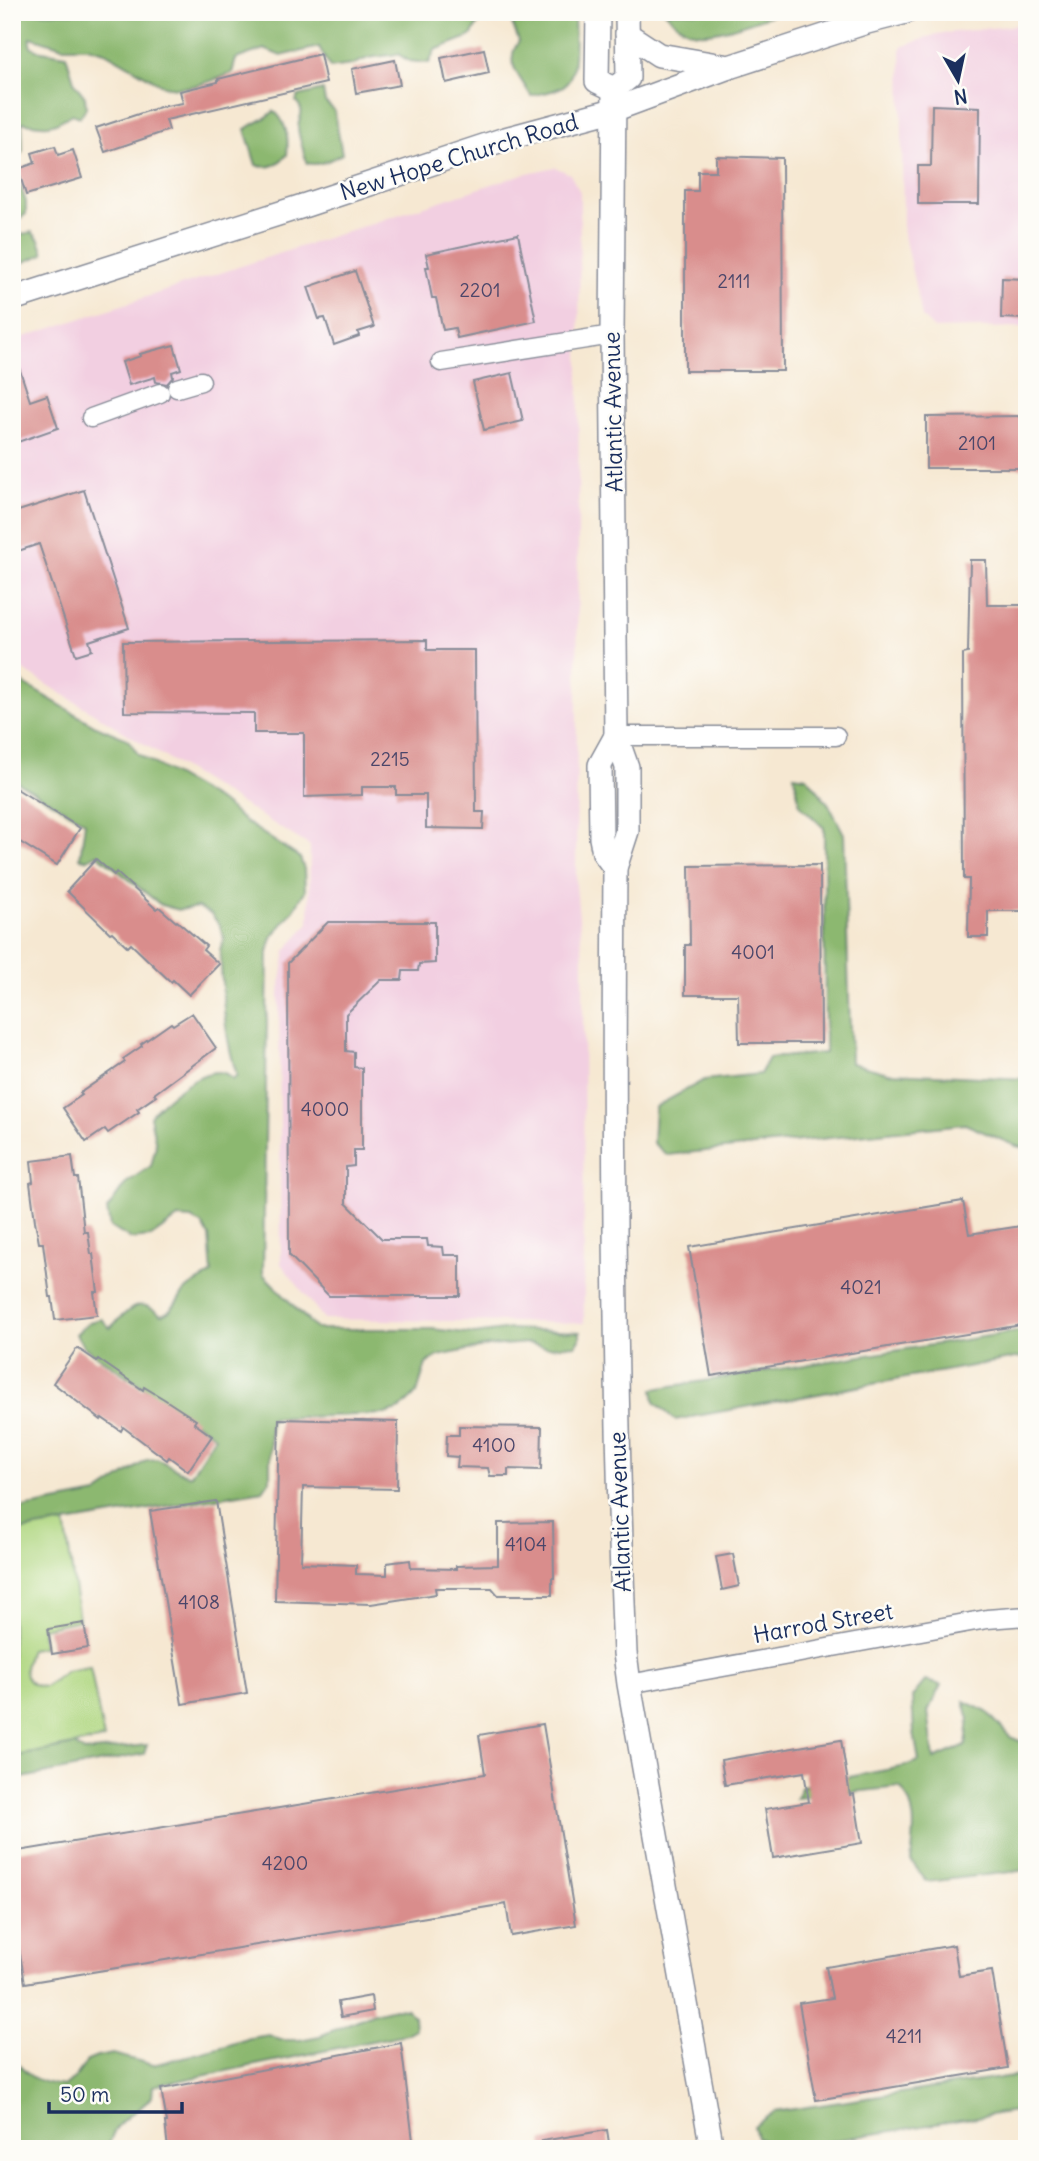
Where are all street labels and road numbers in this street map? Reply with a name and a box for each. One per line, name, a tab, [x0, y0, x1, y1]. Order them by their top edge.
street label: New Hope Church Road	[336, 106, 581, 207]
street label: Atlantic Avenue	[597, 331, 628, 493]
street label: Atlantic Avenue	[602, 1431, 637, 1593]
street label: Harrod Street	[751, 1596, 895, 1649]

